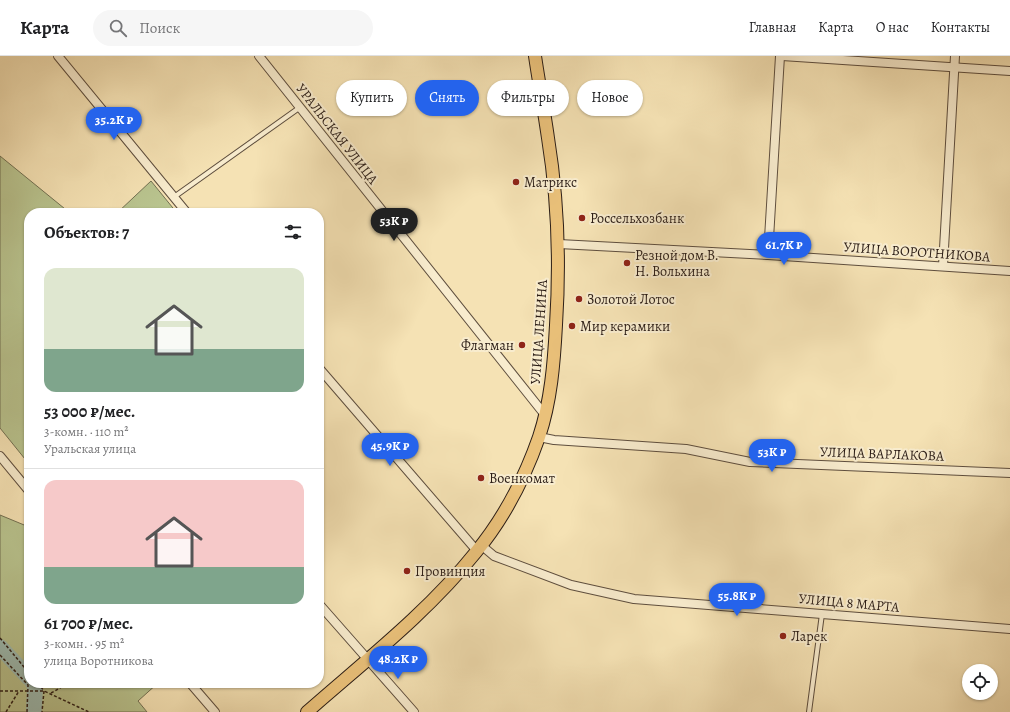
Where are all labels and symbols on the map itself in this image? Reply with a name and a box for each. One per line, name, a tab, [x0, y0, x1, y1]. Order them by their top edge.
street label: УРАЛЬСКАЯ УЛИЦА	[292, 80, 383, 189]
pin: 35.2K ₽	[77, 107, 151, 141]
place label: Матрикс	[524, 173, 577, 192]
marker: Матрикс	[511, 177, 521, 187]
pin: 53K ₽	[366, 208, 422, 242]
place label: Россельхозбанк	[590, 209, 684, 228]
marker: Россельхозбанк	[577, 213, 587, 223]
pin: 61.7K ₽	[747, 232, 821, 266]
street label: УЛИЦА ВОРОТНИКОВА	[843, 237, 992, 267]
place label: Резной дом В. Н. Вольхина	[635, 246, 719, 281]
marker: Резной дом В. Н. Вольхина	[622, 258, 632, 268]
street label: УЛИЦА ЛЕНИНА	[526, 278, 552, 385]
place label: Золотой Лотос	[587, 290, 675, 309]
marker: Золотой Лотос	[574, 294, 584, 304]
place label: Мир керамики	[580, 317, 670, 336]
marker: Мир керамики	[567, 321, 577, 331]
place label: Флагман	[461, 336, 514, 355]
marker: Флагман	[517, 340, 527, 350]
pin: 45.9K ₽	[353, 433, 427, 467]
pin: 53K ₽	[744, 439, 800, 473]
street label: УЛИЦА ВАРЛАКОВА	[820, 442, 945, 466]
place label: Военкомат	[489, 469, 555, 488]
marker: Военкомат	[476, 473, 486, 483]
place label: Провинция	[415, 562, 485, 581]
marker: Провинция	[402, 566, 412, 576]
pin: 55.8K ₽	[700, 583, 774, 617]
street label: УЛИЦА 8 МАРТА	[798, 589, 901, 617]
place label: Ларек	[791, 627, 827, 646]
marker: Ларек	[778, 631, 788, 641]
pin: 48.2K ₽	[361, 646, 435, 680]

